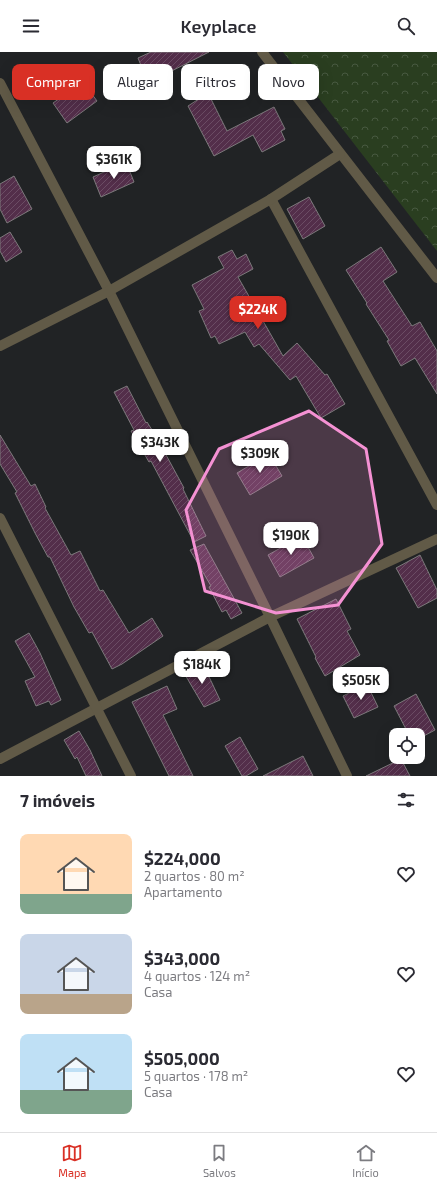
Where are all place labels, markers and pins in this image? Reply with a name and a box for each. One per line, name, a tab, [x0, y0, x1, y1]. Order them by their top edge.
pin: $361K	[86, 146, 142, 180]
pin: $224K	[230, 296, 286, 330]
pin: $343K	[132, 429, 188, 463]
pin: $309K	[232, 440, 288, 474]
pin: $190K	[263, 522, 319, 556]
pin: $184K	[174, 651, 230, 685]
pin: $505K	[333, 667, 389, 701]

